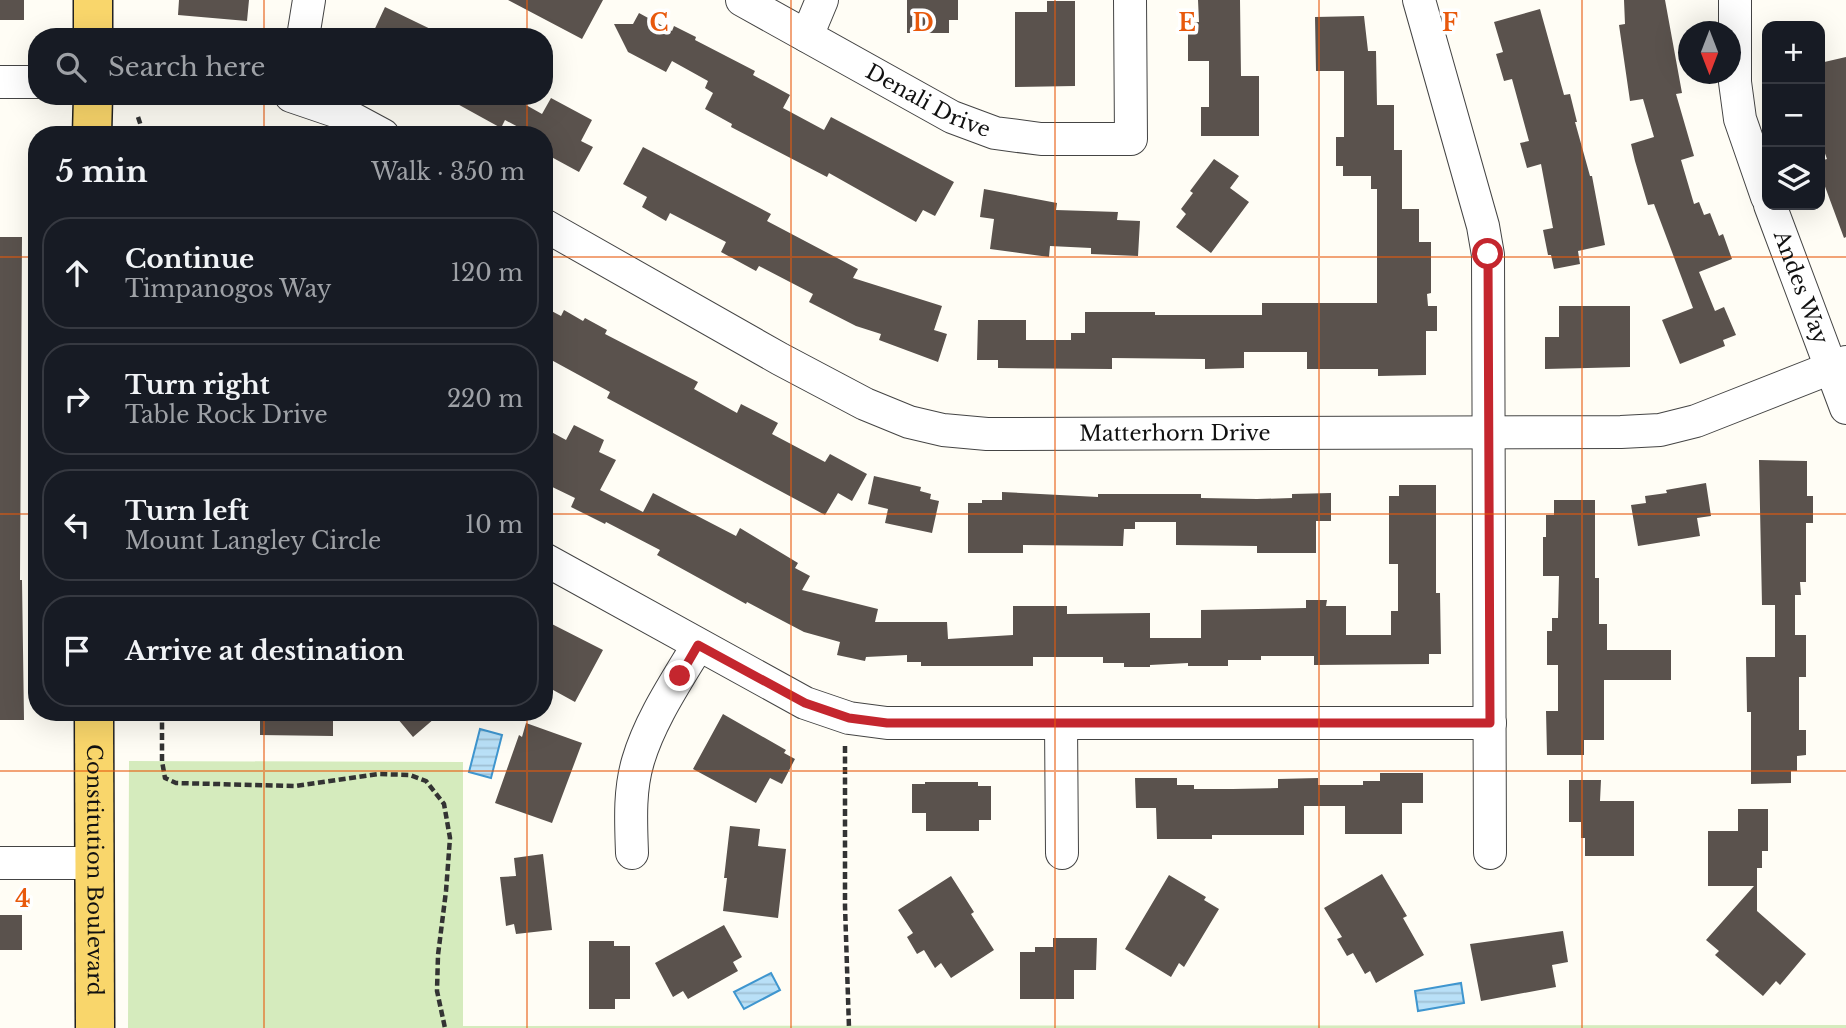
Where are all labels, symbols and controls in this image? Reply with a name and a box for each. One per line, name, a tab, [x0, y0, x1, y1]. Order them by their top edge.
text: C	[650, 9, 668, 37]
text: D	[912, 9, 934, 37]
text: E	[1178, 9, 1196, 37]
text: F	[1442, 9, 1458, 37]
north arrow	[1678, 21, 1741, 84]
map controls	[1762, 21, 1825, 210]
button: +	[1762, 21, 1825, 84]
search box	[28, 28, 553, 105]
icon: search	[52, 48, 90, 86]
text: Search here	[108, 51, 265, 83]
street label: Denali Drive	[861, 59, 994, 143]
button: −	[1762, 84, 1825, 147]
button: layers	[1762, 147, 1825, 210]
text: 5 min	[56, 153, 148, 190]
text: Walk · 350 m	[371, 158, 525, 186]
street label: Andes Way	[1767, 226, 1834, 348]
route start	[1472, 238, 1503, 269]
text: Continue	[125, 243, 254, 275]
icon: ahead	[58, 254, 96, 292]
text: 120 m	[451, 259, 523, 287]
text: Timpanogos Way	[125, 275, 331, 303]
text: Turn right	[125, 369, 270, 401]
icon: right	[58, 380, 96, 418]
text: 220 m	[447, 385, 523, 413]
text: Table Rock Drive	[125, 401, 328, 429]
street label: Matterhorn Drive	[1079, 420, 1270, 447]
text: Turn left	[125, 495, 249, 527]
icon: left	[58, 506, 96, 544]
text: 10 m	[465, 511, 523, 539]
text: Mount Langley Circle	[125, 527, 381, 555]
icon: arrive	[58, 632, 96, 670]
text: Arrive at destination	[125, 635, 405, 667]
route end	[664, 660, 695, 691]
street label: Constitution Boulevard	[81, 744, 108, 996]
text: 4	[15, 885, 31, 913]

